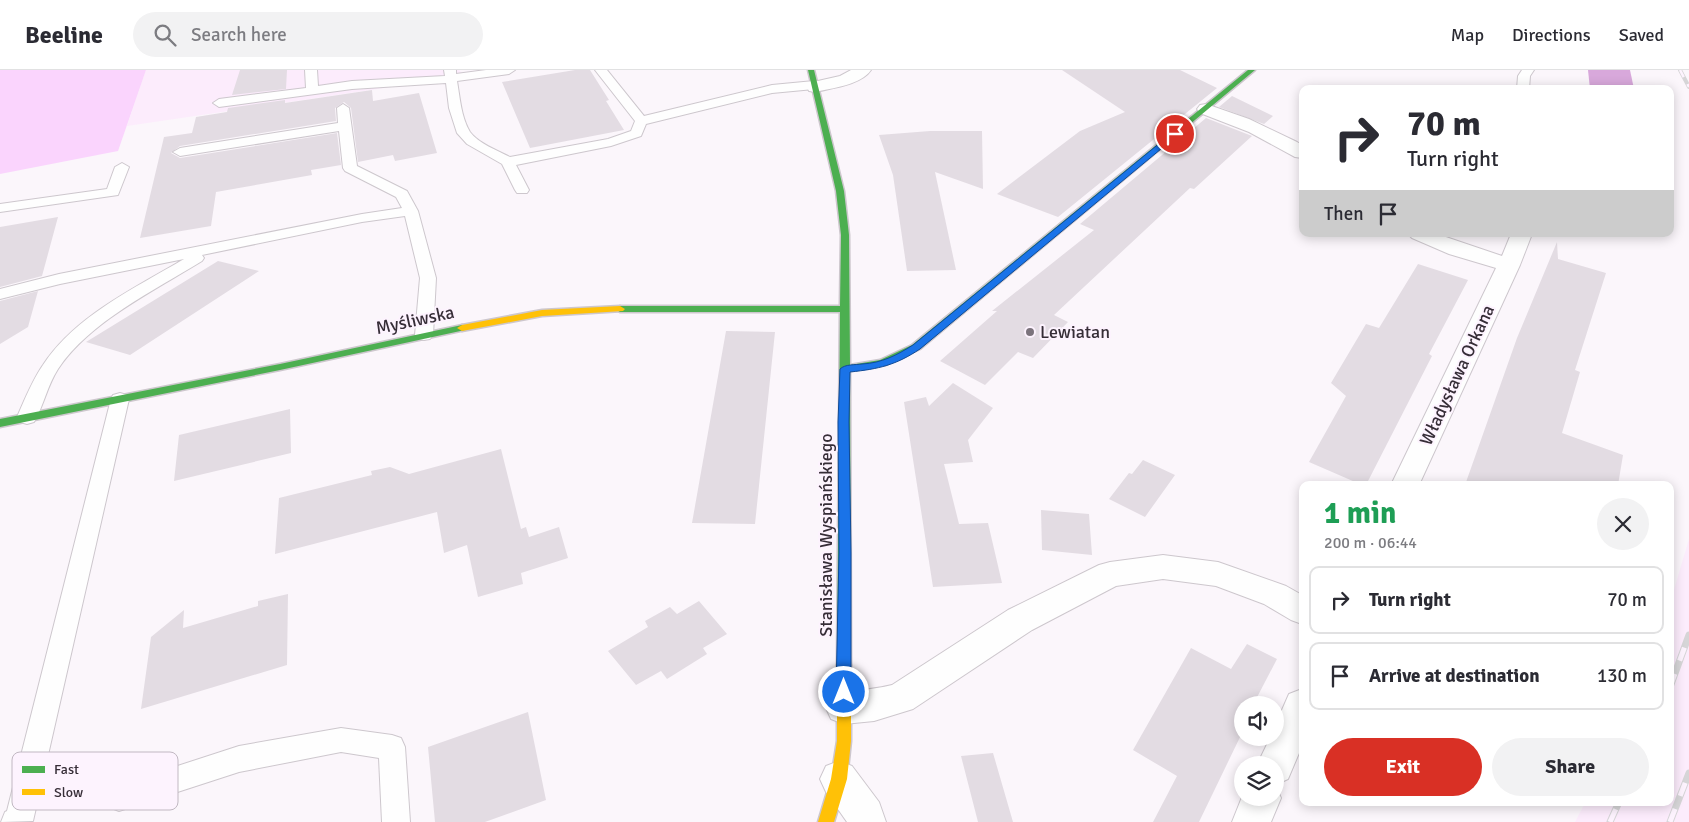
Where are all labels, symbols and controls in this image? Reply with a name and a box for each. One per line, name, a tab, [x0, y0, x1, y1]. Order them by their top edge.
search box	[133, 12, 483, 57]
text: Beeline	[25, 20, 103, 50]
icon: search	[151, 21, 179, 49]
text: Search here	[191, 23, 287, 47]
text: Map	[1451, 24, 1484, 46]
text: Directions	[1512, 24, 1591, 46]
text: Saved	[1619, 24, 1664, 46]
text: 70 m	[1407, 102, 1481, 145]
icon: right	[1324, 105, 1389, 170]
pin	[1154, 113, 1196, 155]
icon: arrive	[1161, 120, 1189, 148]
text: Turn right	[1407, 145, 1499, 172]
icon: arrive	[1374, 200, 1402, 228]
text: Then	[1324, 202, 1364, 226]
street label: Myśliwska	[374, 301, 456, 339]
street label: Władysława Orkana	[1415, 301, 1499, 449]
place label: Lewiatan	[1040, 321, 1110, 343]
marker: Lewiatan	[1024, 326, 1036, 338]
street label: Stanisława Wyspiańskiego	[815, 433, 837, 637]
text: 1 min	[1324, 495, 1396, 532]
button: close	[1597, 498, 1649, 550]
text: 200 m · 06:44	[1324, 533, 1417, 553]
icon: right	[1326, 586, 1354, 614]
text: Turn right	[1369, 588, 1451, 612]
text: 70 m	[1607, 588, 1647, 612]
icon: arrive	[1326, 662, 1354, 690]
text: Arrive at destination	[1369, 664, 1540, 688]
text: 130 m	[1597, 664, 1647, 688]
position arrow	[817, 665, 869, 717]
map controls	[1234, 696, 1284, 806]
button: sound	[1234, 696, 1284, 746]
button: Exit	[1324, 738, 1482, 796]
button: Share	[1492, 738, 1649, 796]
legend	[12, 752, 178, 810]
button: layers	[1234, 756, 1284, 806]
text: Fast	[54, 761, 79, 778]
text: Slow	[54, 784, 83, 801]

